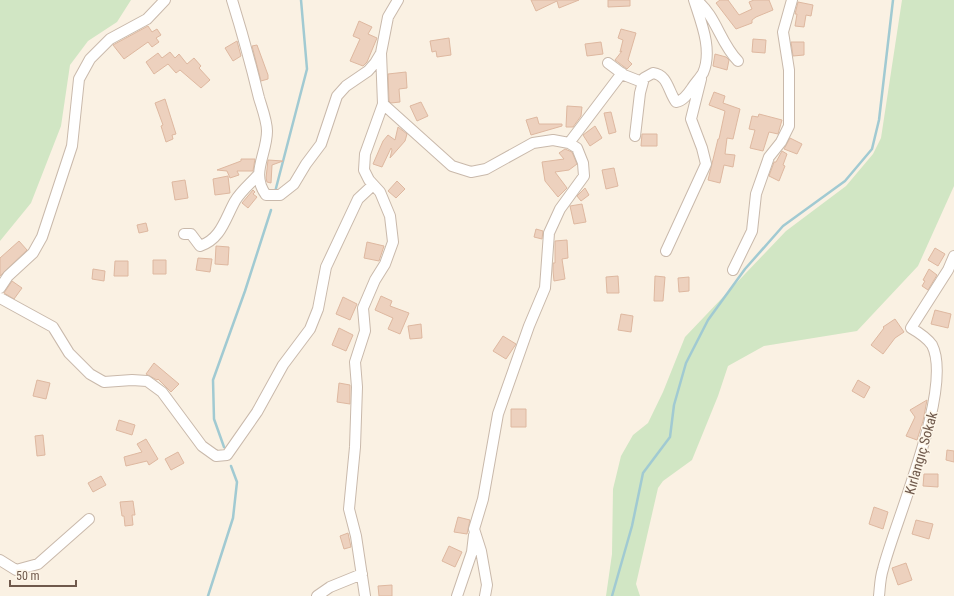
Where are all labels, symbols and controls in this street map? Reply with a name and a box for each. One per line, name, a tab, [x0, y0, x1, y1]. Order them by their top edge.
street label: Kırlangıç Sokak	[902, 409, 941, 496]
scale bar	[10, 562, 76, 588]
text: 50 m	[16, 569, 40, 583]

